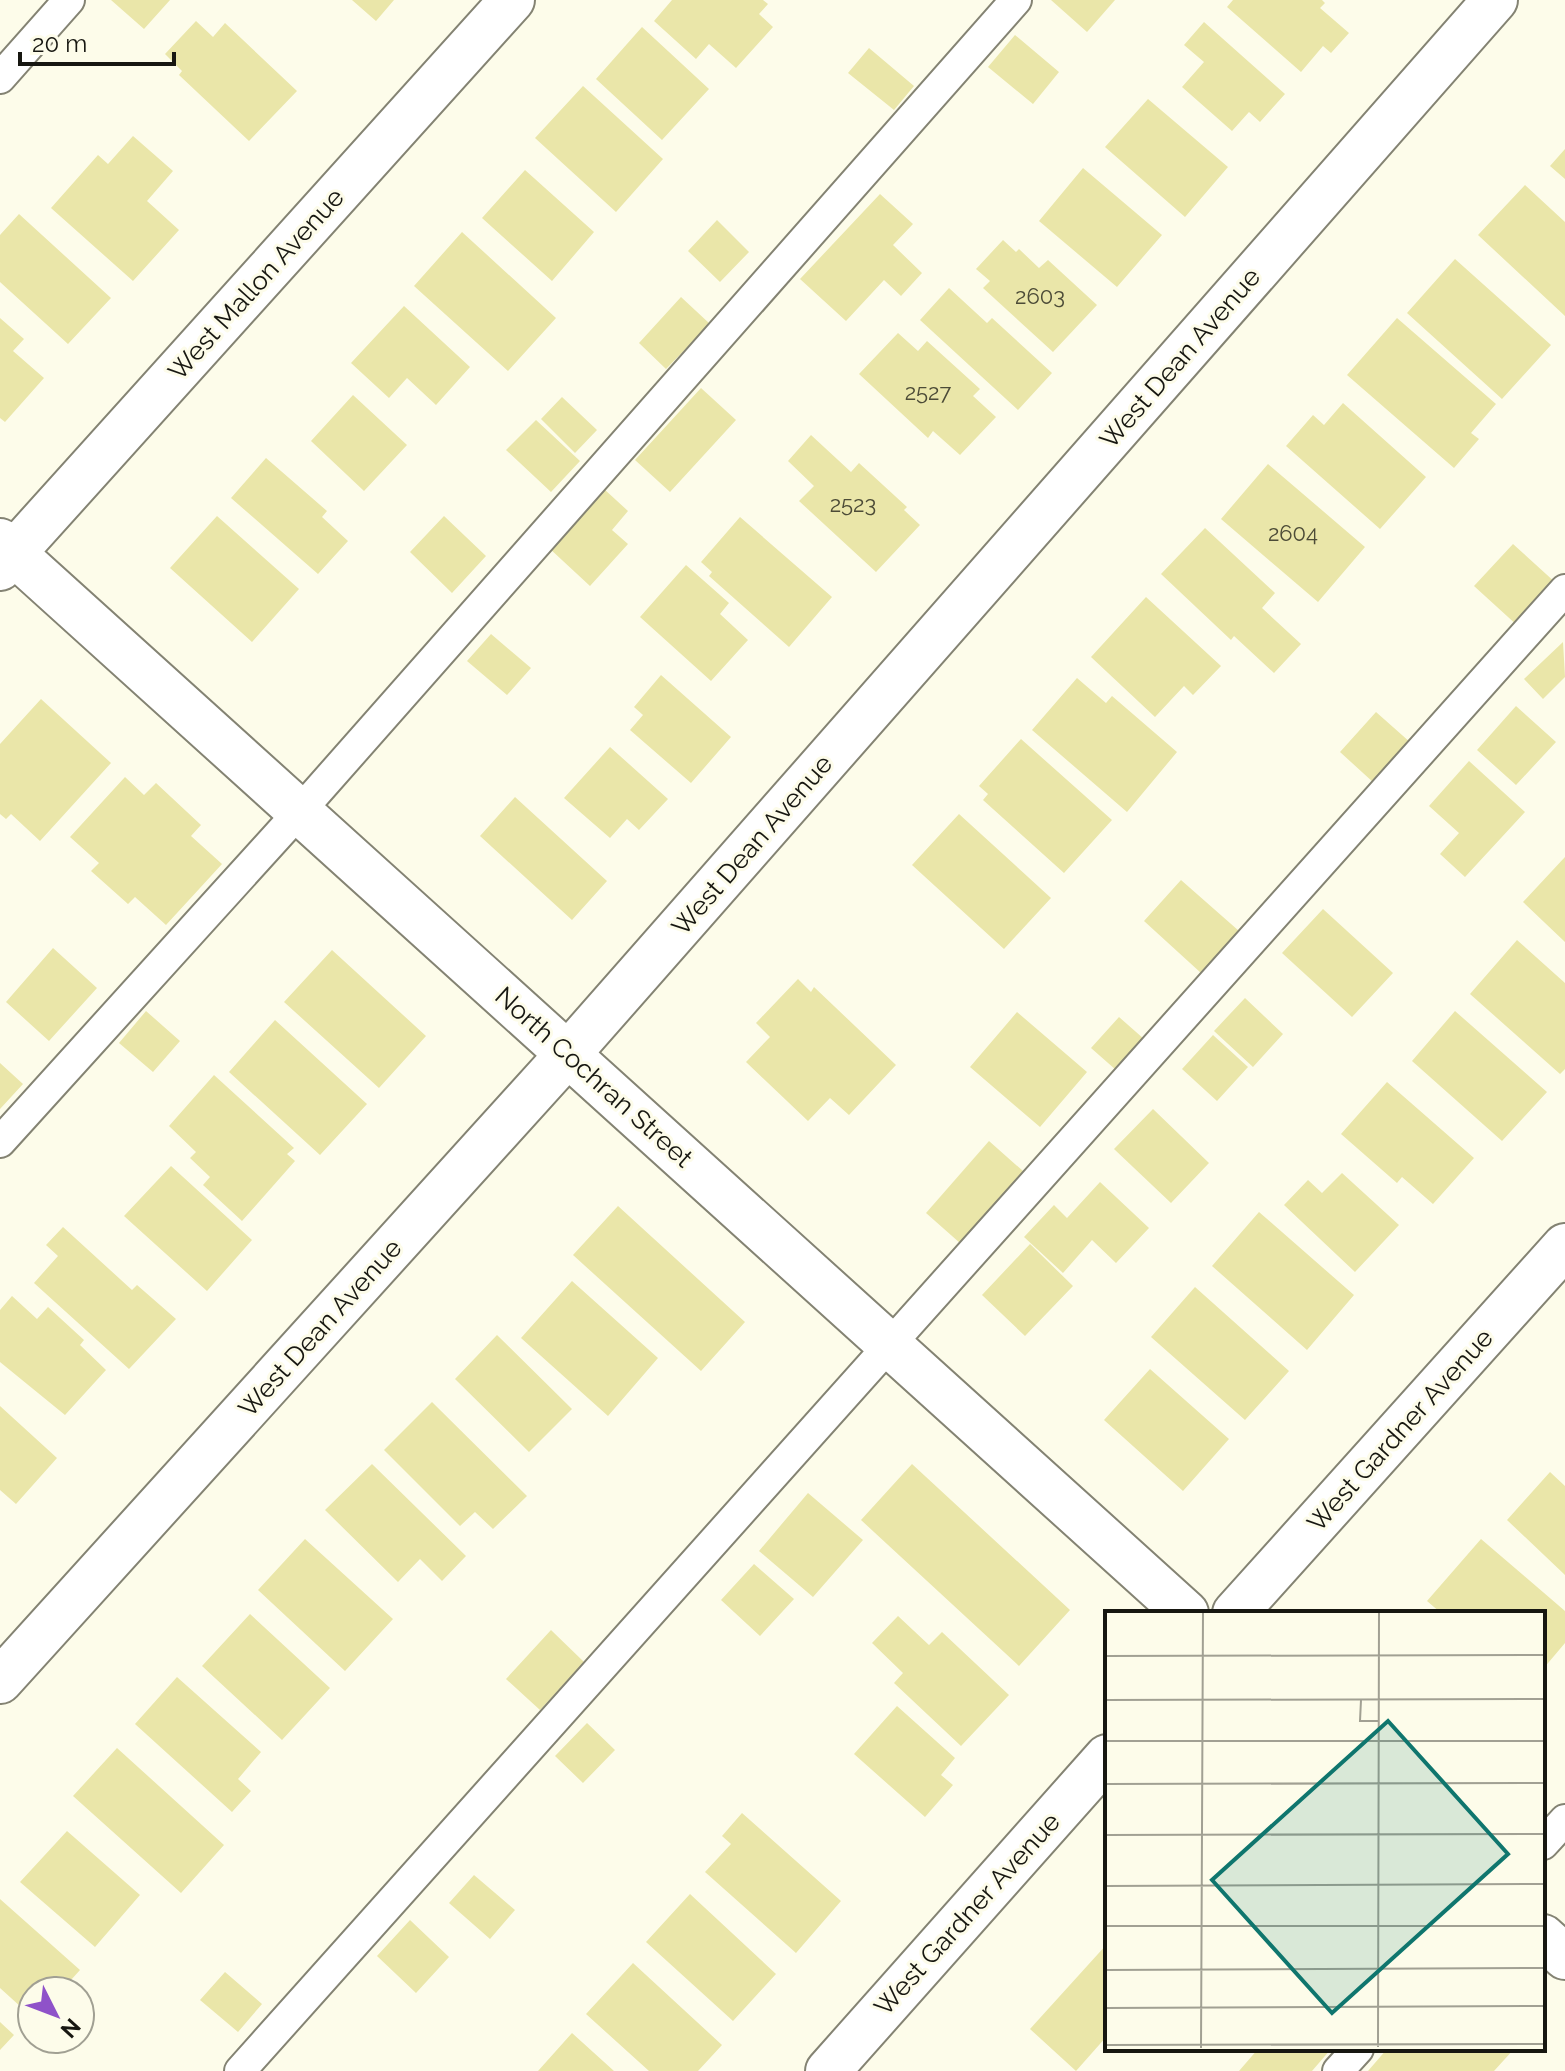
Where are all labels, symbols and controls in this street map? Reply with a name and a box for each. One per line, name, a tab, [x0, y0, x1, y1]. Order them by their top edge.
scale bar	[20, 16, 174, 66]
text: 20 m	[32, 29, 87, 58]
street label: West Mallon Avenue	[162, 182, 350, 386]
street label: West Dean Avenue	[1094, 262, 1266, 454]
house number: 2603	[1015, 283, 1065, 309]
house number: 2527	[905, 379, 952, 405]
house number: 2523	[830, 491, 876, 517]
house number: 2604	[1268, 520, 1318, 546]
street label: West Dean Avenue	[666, 749, 838, 941]
street label: North Cochran Street	[489, 981, 699, 1174]
street label: West Dean Avenue	[232, 1233, 408, 1423]
street label: West Gardner Avenue	[1301, 1322, 1499, 1538]
inset map	[1105, 1611, 1545, 2051]
street label: West Gardner Avenue	[868, 1806, 1066, 2022]
north arrow	[16, 1975, 96, 2055]
text: N	[56, 2013, 86, 2043]

